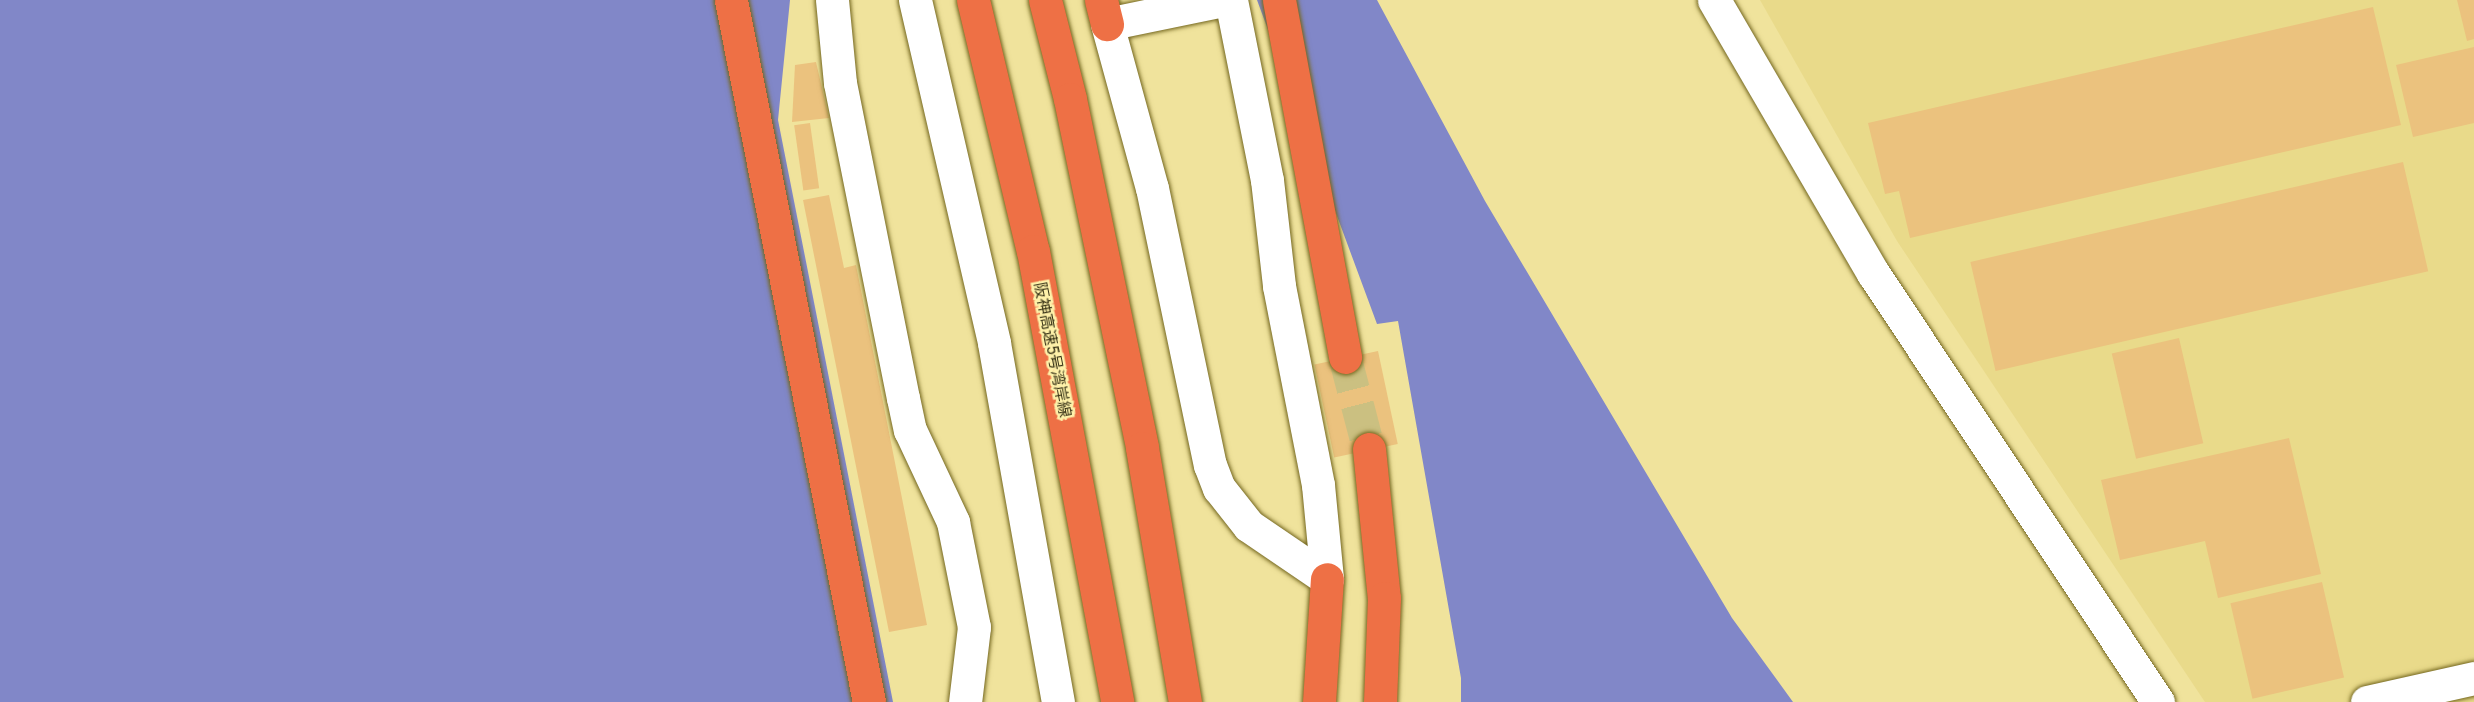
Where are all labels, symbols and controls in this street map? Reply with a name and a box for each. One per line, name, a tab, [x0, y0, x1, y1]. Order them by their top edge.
street label: 阪神高速5号湾岸線	[1030, 281, 1074, 419]

